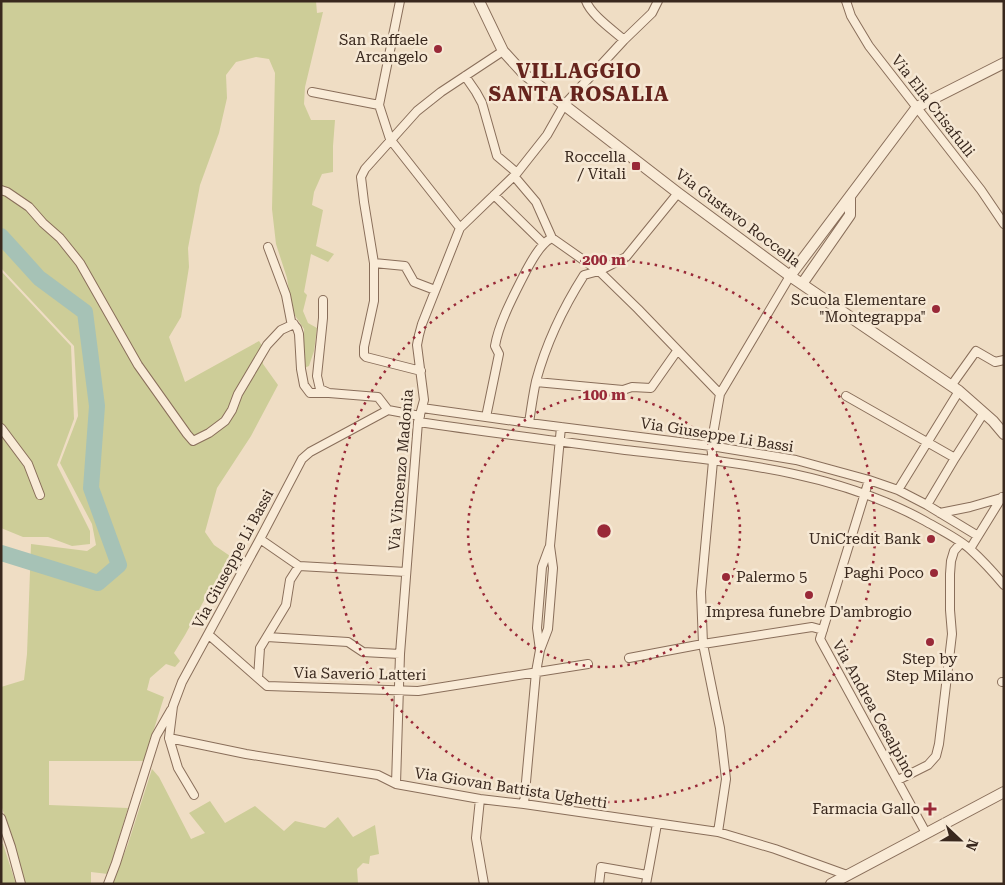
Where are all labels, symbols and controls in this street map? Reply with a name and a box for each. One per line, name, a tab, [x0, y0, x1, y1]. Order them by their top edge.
place label: San Raffaele Arcangelo	[339, 31, 428, 66]
marker: San Raffaele Arcangelo	[432, 43, 444, 55]
street label: Via Elia Crisafulli	[888, 51, 979, 161]
district label: VILLAGGIO SANTA ROSALIA	[489, 59, 669, 106]
place label: Roccella / Vitali	[564, 148, 626, 183]
marker: Roccella / Vitali	[630, 160, 642, 172]
street label: Via Gustavo Roccella	[672, 165, 804, 271]
text: 200 m	[582, 251, 626, 269]
place label: Scuola Elementare "Montegrappa"	[791, 291, 926, 326]
marker: Scuola Elementare "Montegrappa"	[930, 303, 942, 315]
text: 100 m	[582, 386, 626, 404]
street label: Via Vincenzo Madonia	[385, 389, 417, 551]
street label: Via Giuseppe Li Bassi	[639, 414, 795, 456]
street label: Via Giuseppe Li Bassi	[189, 486, 277, 632]
centre of rings	[595, 522, 613, 540]
place label: UniCredit Bank	[809, 530, 921, 548]
marker: UniCredit Bank	[925, 533, 937, 545]
place label: Paghi Poco	[844, 564, 924, 582]
marker: Paghi Poco	[928, 567, 940, 579]
place label: Palermo 5	[736, 568, 808, 586]
marker: Palermo 5	[720, 571, 732, 583]
marker: Impresa funebre D'ambrogio	[803, 589, 815, 601]
place label: Impresa funebre D'ambrogio	[706, 603, 912, 621]
marker: Step by Step Milano	[924, 636, 936, 648]
street label: Via Andrea Cesalpino	[828, 637, 920, 781]
place label: Step by Step Milano	[886, 650, 974, 685]
street label: Via Saverio Latteri	[293, 664, 427, 684]
street label: Via Giovan Battista Ughetti	[413, 764, 609, 812]
place label: Farmacia Gallo	[812, 800, 920, 818]
marker: Farmacia Gallo	[924, 803, 936, 815]
north arrow	[935, 815, 985, 865]
text: N	[963, 837, 981, 853]

